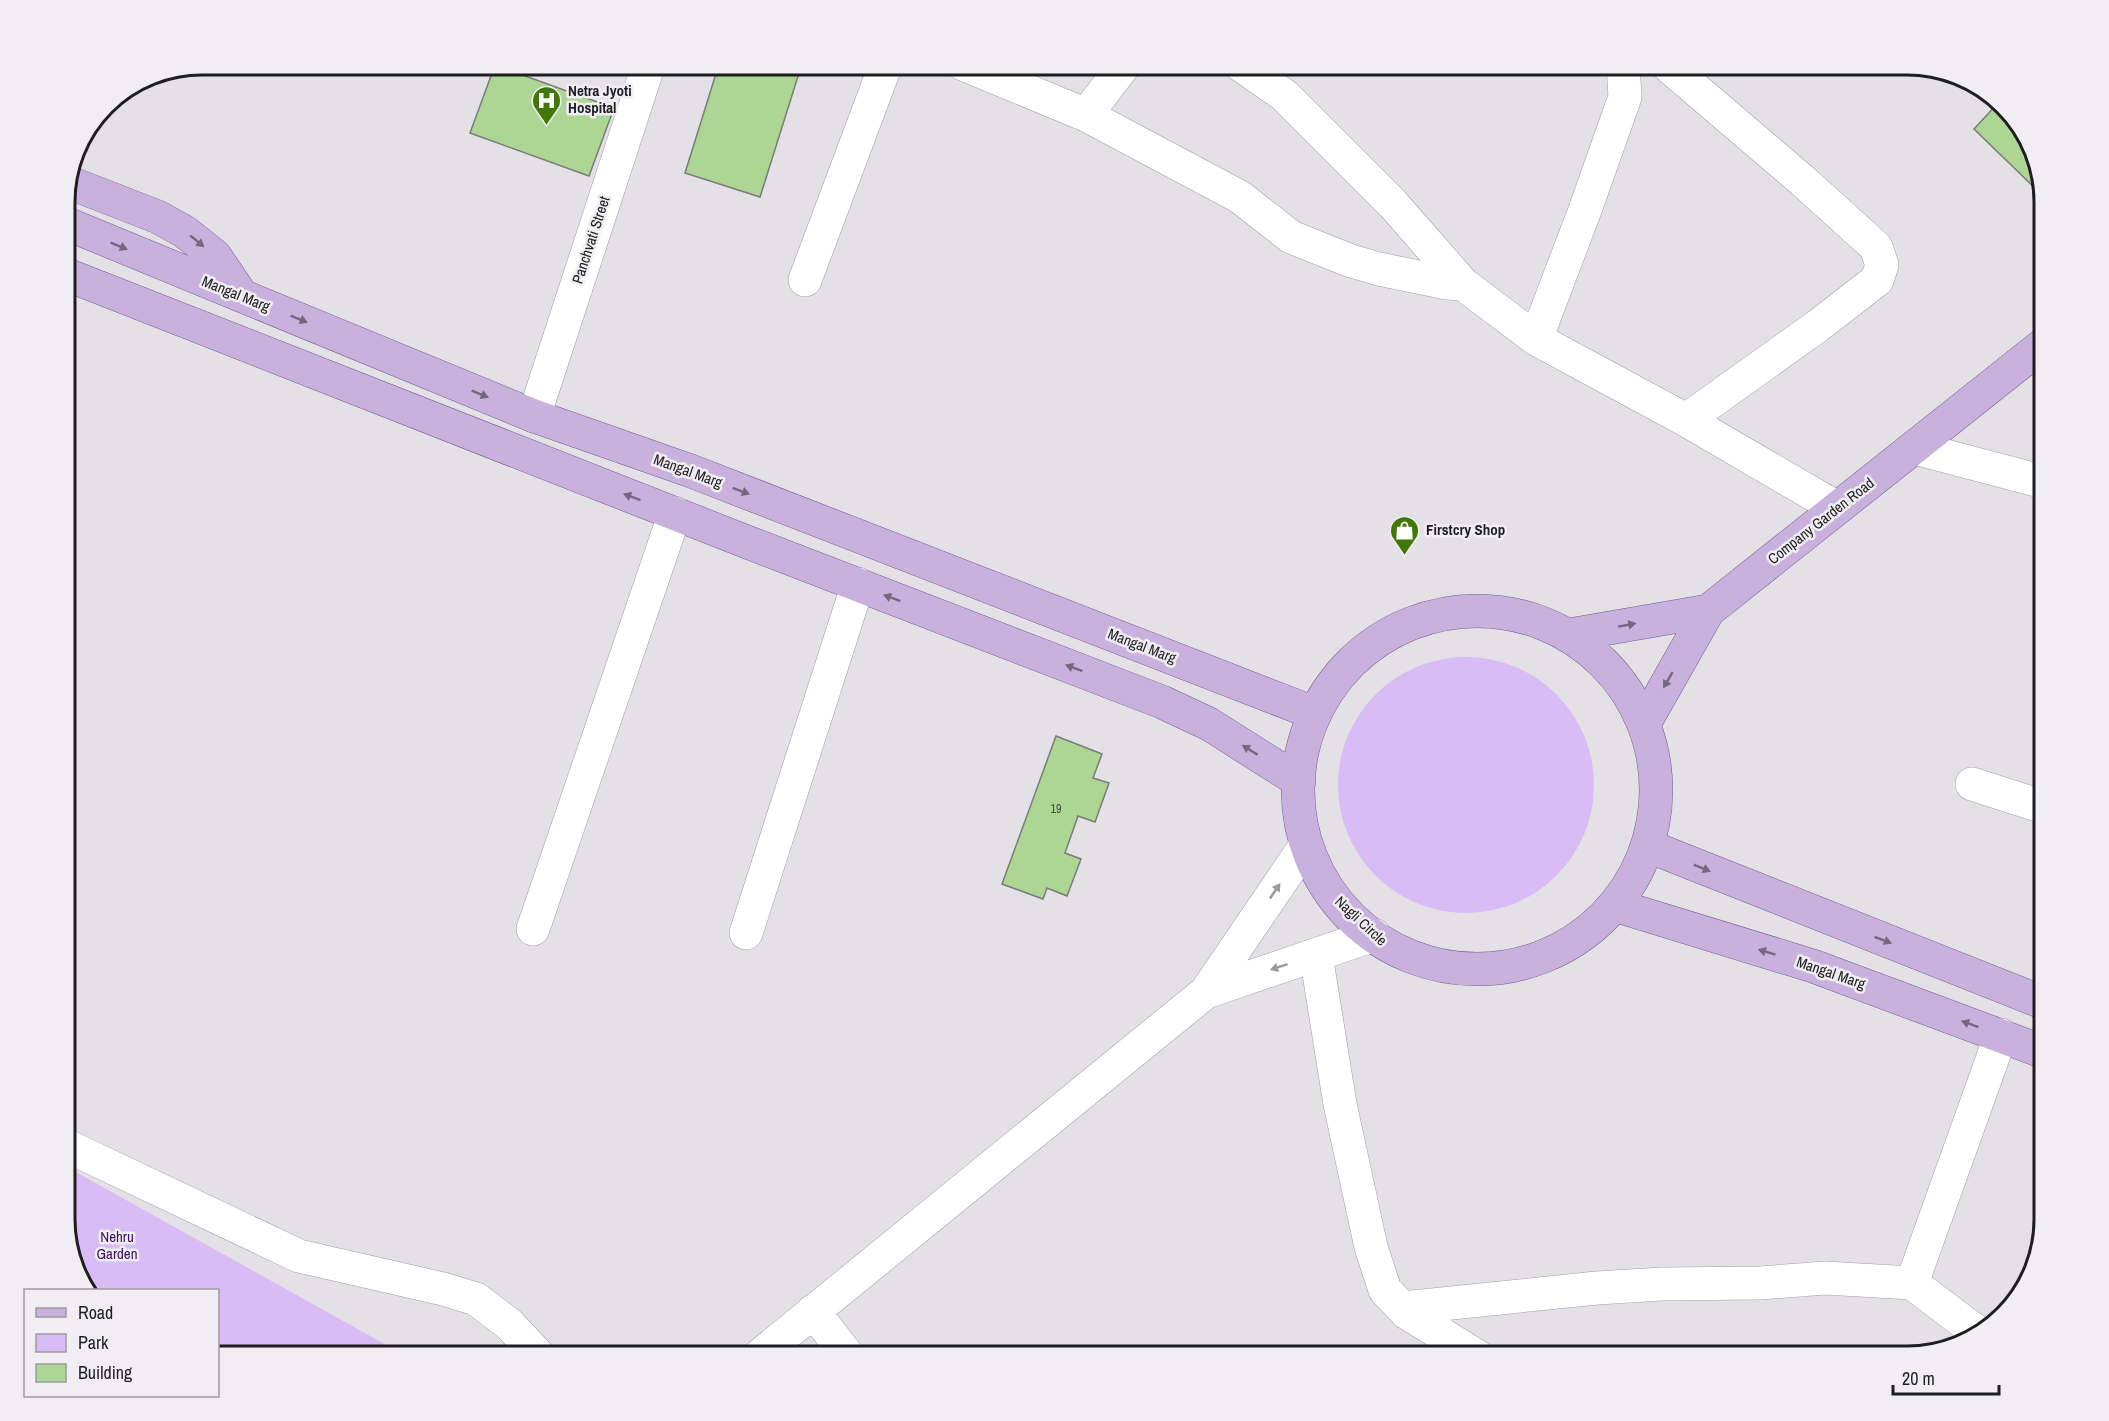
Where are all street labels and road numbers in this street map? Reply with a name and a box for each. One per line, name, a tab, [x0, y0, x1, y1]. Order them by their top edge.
street label: Panchvati Street	[566, 193, 615, 286]
street label: Mangal Marg	[199, 270, 274, 317]
street label: Mangal Marg	[651, 448, 726, 493]
street label: Company Garden Road	[1763, 472, 1878, 569]
street label: Mangal Marg	[1105, 623, 1180, 668]
street label: Nagli Circle	[1331, 891, 1392, 950]
street label: Mangal Marg	[1794, 951, 1869, 994]

